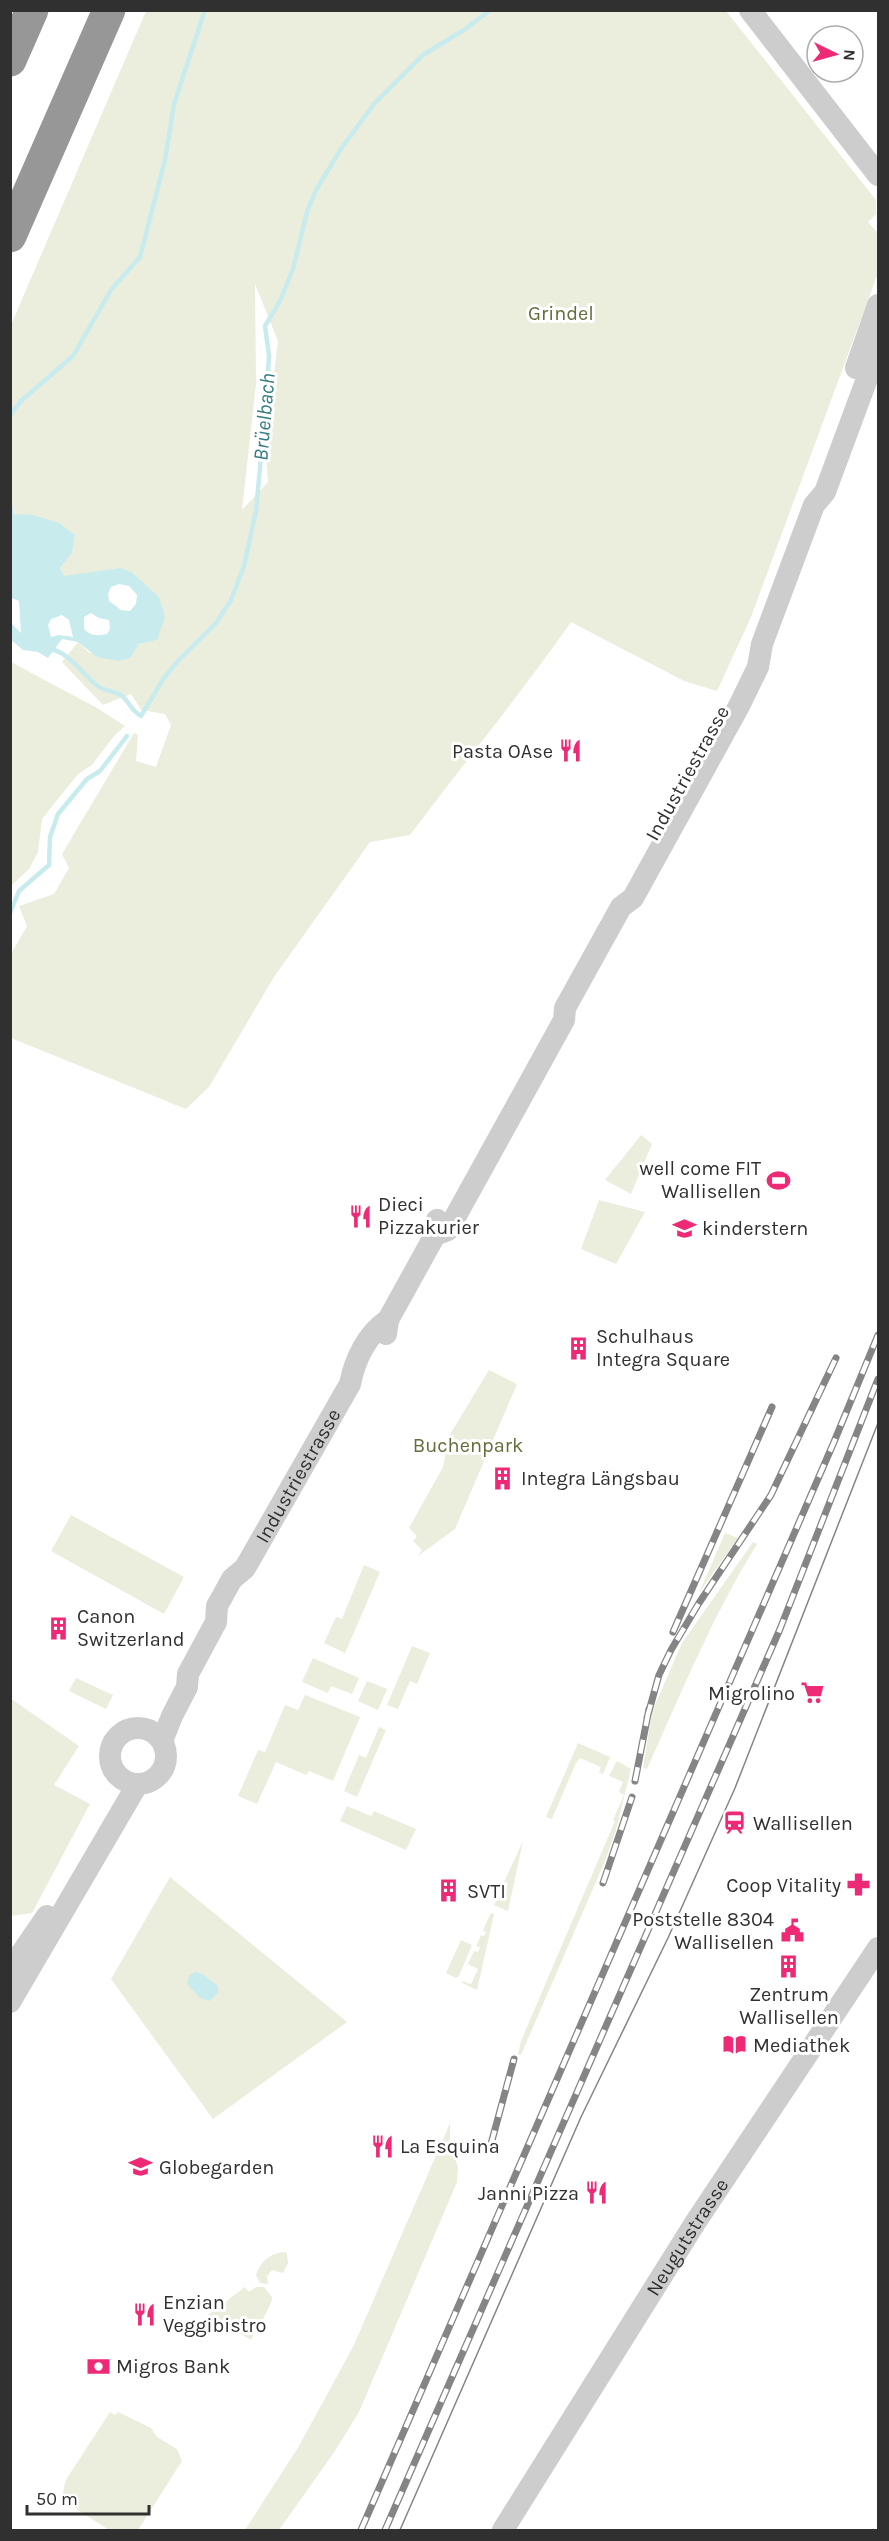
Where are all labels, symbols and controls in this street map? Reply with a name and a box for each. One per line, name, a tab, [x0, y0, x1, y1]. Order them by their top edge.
north arrow	[805, 24, 865, 84]
text: N	[839, 49, 859, 62]
park label: Grindel	[528, 302, 594, 325]
water label: Brüelbach	[248, 372, 280, 462]
street label: Industriestrasse	[641, 702, 734, 845]
restaurant icon: Pasta OAse	[558, 738, 584, 764]
place label: Pasta OAse	[452, 740, 553, 763]
place label: well come FIT Wallisellen	[639, 1157, 761, 1203]
sports icon: well come FIT Wallisellen	[766, 1167, 792, 1193]
place label: Dieci Pizzakurier	[378, 1193, 480, 1239]
restaurant icon: Dieci Pizzakurier	[347, 1203, 373, 1229]
school or university icon: kinderstern	[671, 1215, 697, 1241]
place label: kinderstern	[702, 1217, 808, 1240]
place label: Schulhaus Integra Square	[596, 1325, 730, 1371]
building icon: Schulhaus Integra Square	[565, 1335, 591, 1361]
street label: Industriestrasse	[251, 1405, 346, 1547]
park label: Buchenpark	[413, 1434, 523, 1457]
building icon: Integra Längsbau	[490, 1465, 516, 1491]
place label: Integra Längsbau	[521, 1467, 680, 1490]
place label: Canon Switzerland	[77, 1605, 185, 1651]
building icon: Canon Switzerland	[46, 1615, 72, 1641]
supermarket icon: Migrolino	[800, 1680, 826, 1706]
place label: Migrolino	[708, 1682, 795, 1705]
station icon: Wallisellen	[722, 1810, 748, 1836]
place label: Wallisellen	[753, 1812, 853, 1835]
pharmacy icon: Coop Vitality	[846, 1872, 872, 1898]
place label: Coop Vitality	[726, 1874, 841, 1897]
building icon: SVTI	[436, 1878, 462, 1904]
place label: SVTI	[467, 1880, 506, 1903]
place label: Poststelle 8304 Wallisellen	[632, 1908, 774, 1954]
public building icon: Poststelle 8304 Wallisellen	[779, 1918, 805, 1944]
building icon: Zentrum Wallisellen	[776, 1953, 802, 1979]
place label: Zentrum Wallisellen	[739, 1983, 839, 2029]
library icon: Mediathek	[722, 2032, 748, 2058]
place label: Mediathek	[753, 2034, 850, 2057]
restaurant icon: La Esquina	[369, 2133, 395, 2159]
place label: La Esquina	[400, 2135, 500, 2158]
school or university icon: Globegarden	[128, 2154, 154, 2180]
place label: Globegarden	[159, 2156, 274, 2179]
street label: Neugutstrasse	[641, 2174, 733, 2300]
restaurant icon: Janni Pizza	[584, 2180, 610, 2206]
place label: Janni Pizza	[478, 2182, 579, 2205]
place label: Enzian Veggibistro	[163, 2291, 266, 2337]
restaurant icon: Enzian Veggibistro	[132, 2301, 158, 2327]
bank icon: Migros Bank	[85, 2353, 111, 2379]
place label: Migros Bank	[116, 2355, 230, 2378]
scale bar	[27, 2478, 148, 2516]
text: 50 m	[36, 2488, 78, 2510]

